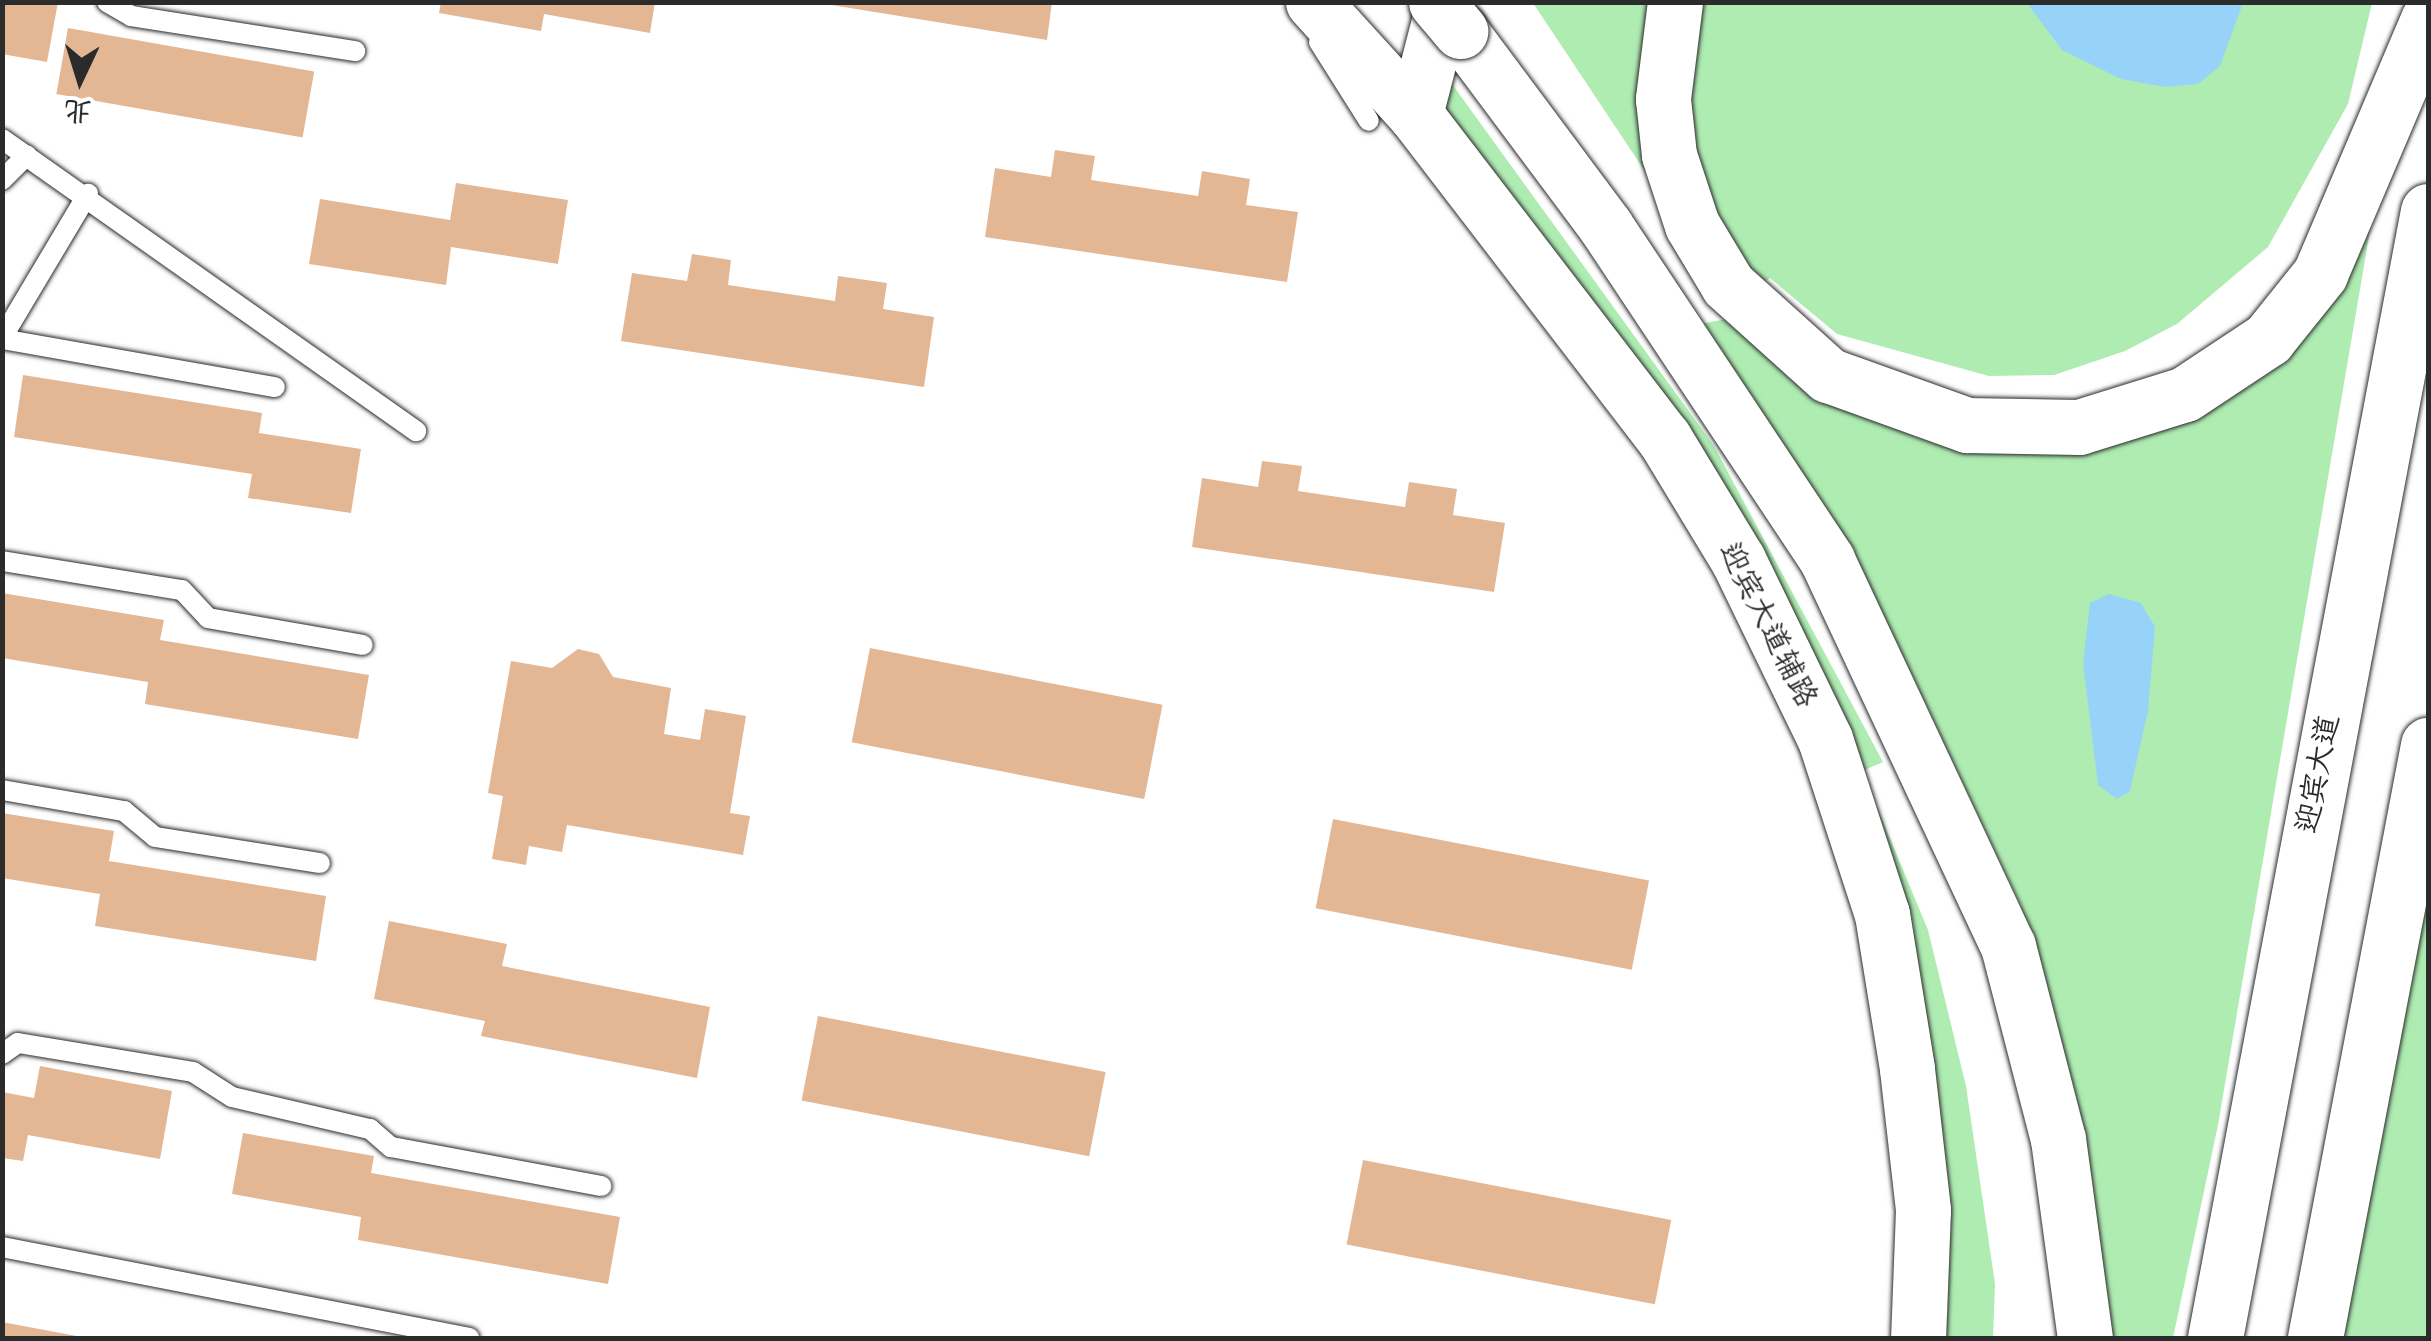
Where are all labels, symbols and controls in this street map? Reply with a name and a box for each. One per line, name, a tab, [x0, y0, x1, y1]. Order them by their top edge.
north arrow	[30, 30, 130, 130]
text: 北	[63, 93, 93, 128]
street label: 迎宾大道辅路	[1711, 537, 1825, 713]
street label: 迎宾大道	[2289, 712, 2347, 836]

